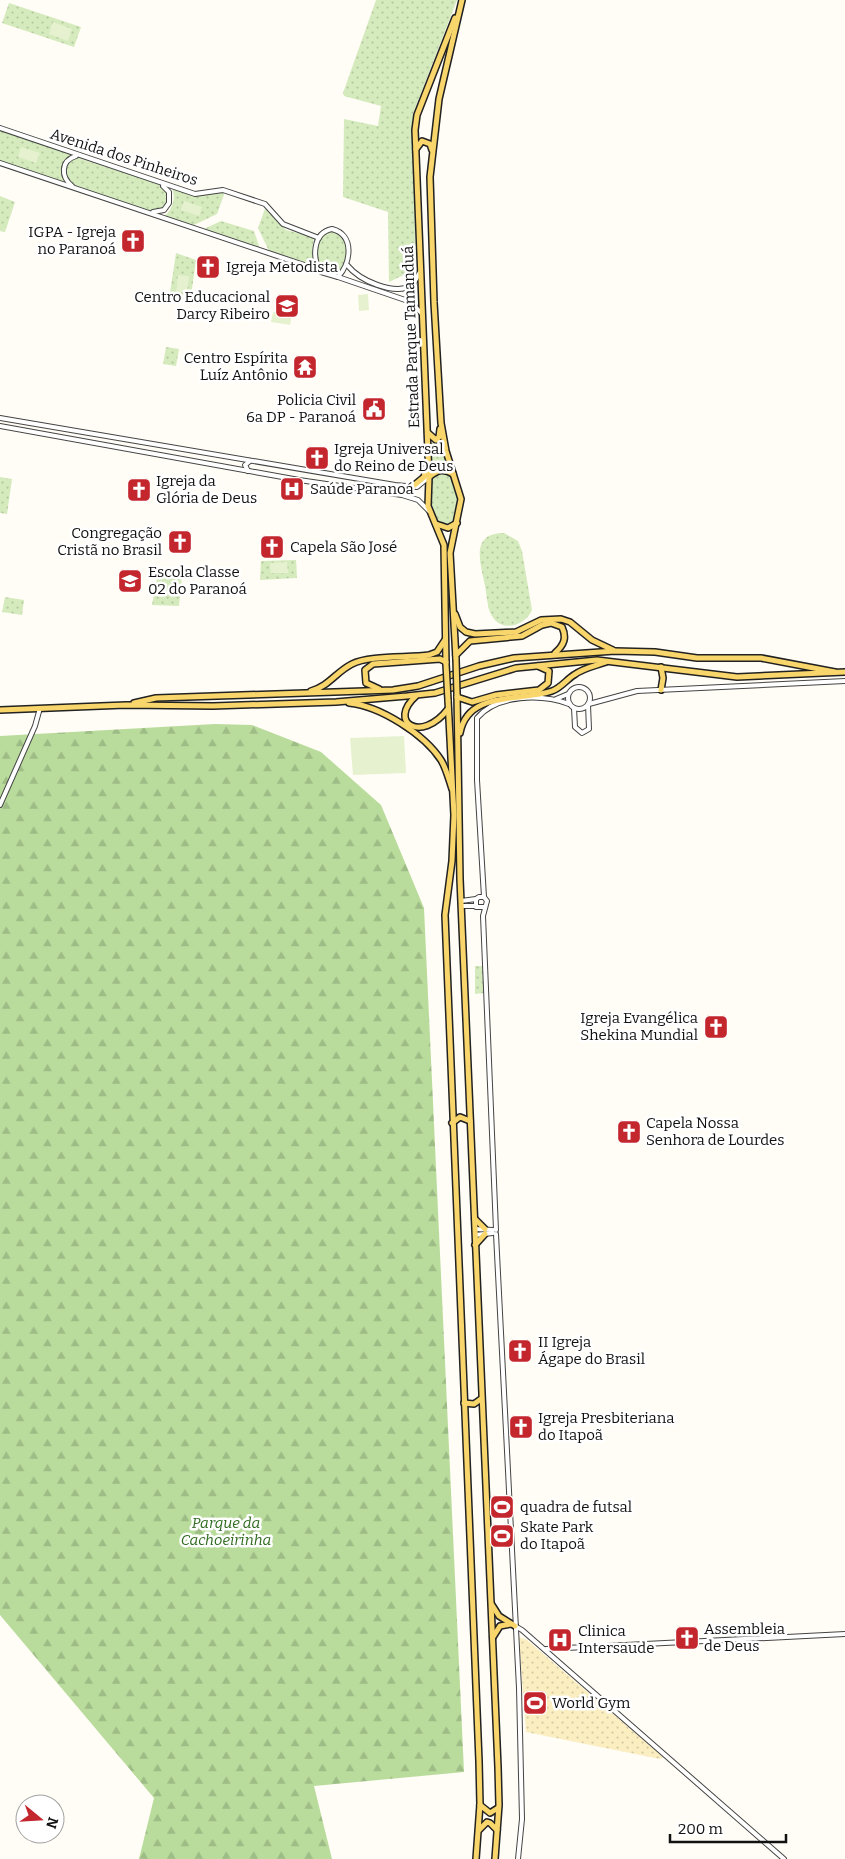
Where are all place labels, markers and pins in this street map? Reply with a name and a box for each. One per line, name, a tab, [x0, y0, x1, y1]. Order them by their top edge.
place label: IGPA - Igreja no Paranoá	[28, 223, 116, 258]
church icon: IGPA - Igreja no Paranoá	[120, 228, 146, 254]
church icon: Igreja Metodista	[195, 254, 221, 280]
place label: Igreja Metodista	[226, 258, 338, 276]
place label: Centro Educacional Darcy Ribeiro	[134, 288, 270, 323]
school or university icon: Centro Educacional Darcy Ribeiro	[274, 293, 300, 319]
place label: Centro Espírita Luíz Antônio	[184, 349, 288, 384]
temple icon: Centro Espírita Luíz Antônio	[292, 354, 318, 380]
place label: Policia Civil 6a DP - Paranoá	[246, 391, 356, 426]
public building icon: Policia Civil 6a DP - Paranoá	[361, 396, 387, 422]
place label: Igreja Universal do Reino de Deus	[334, 440, 453, 475]
church icon: Igreja Universal do Reino de Deus	[304, 445, 330, 471]
place label: Igreja da Glória de Deus	[156, 472, 257, 507]
hospital icon: Saúde Paranoá	[279, 476, 305, 502]
church icon: Igreja da Glória de Deus	[126, 477, 152, 503]
place label: Saúde Paranoá	[310, 480, 414, 498]
place label: Congregação Cristã no Brasil	[57, 524, 162, 559]
church icon: Congregação Cristã no Brasil	[167, 529, 193, 555]
church icon: Capela São José	[259, 534, 285, 560]
place label: Capela São José	[290, 538, 397, 556]
place label: Escola Classe 02 do Paranoá	[148, 563, 247, 598]
school or university icon: Escola Classe 02 do Paranoá	[117, 568, 143, 594]
place label: Igreja Evangélica Shekina Mundial	[580, 1009, 698, 1044]
church icon: Igreja Evangélica Shekina Mundial	[703, 1014, 729, 1040]
place label: Capela Nossa Senhora de Lourdes	[646, 1114, 785, 1149]
church icon: Capela Nossa Senhora de Lourdes	[616, 1119, 642, 1145]
place label: II Igreja Ágape do Brasil	[538, 1333, 645, 1368]
church icon: II Igreja Ágape do Brasil	[507, 1338, 533, 1364]
place label: Igreja Presbiteriana do Itapoã	[538, 1409, 674, 1444]
church icon: Igreja Presbiteriana do Itapoã	[508, 1414, 534, 1440]
sports icon: quadra de futsal	[489, 1494, 515, 1520]
place label: quadra de futsal	[520, 1498, 632, 1516]
place label: Skate Park do Itapoã	[520, 1518, 594, 1553]
sports icon: Skate Park do Itapoã	[489, 1523, 515, 1549]
place label: Assembleia de Deus	[704, 1620, 785, 1655]
place label: Clinica Intersaude	[578, 1622, 654, 1657]
church icon: Assembleia de Deus	[674, 1625, 700, 1651]
hospital icon: Clinica Intersaude	[547, 1627, 573, 1653]
sports icon: World Gym	[522, 1690, 548, 1716]
place label: World Gym	[552, 1694, 631, 1712]

